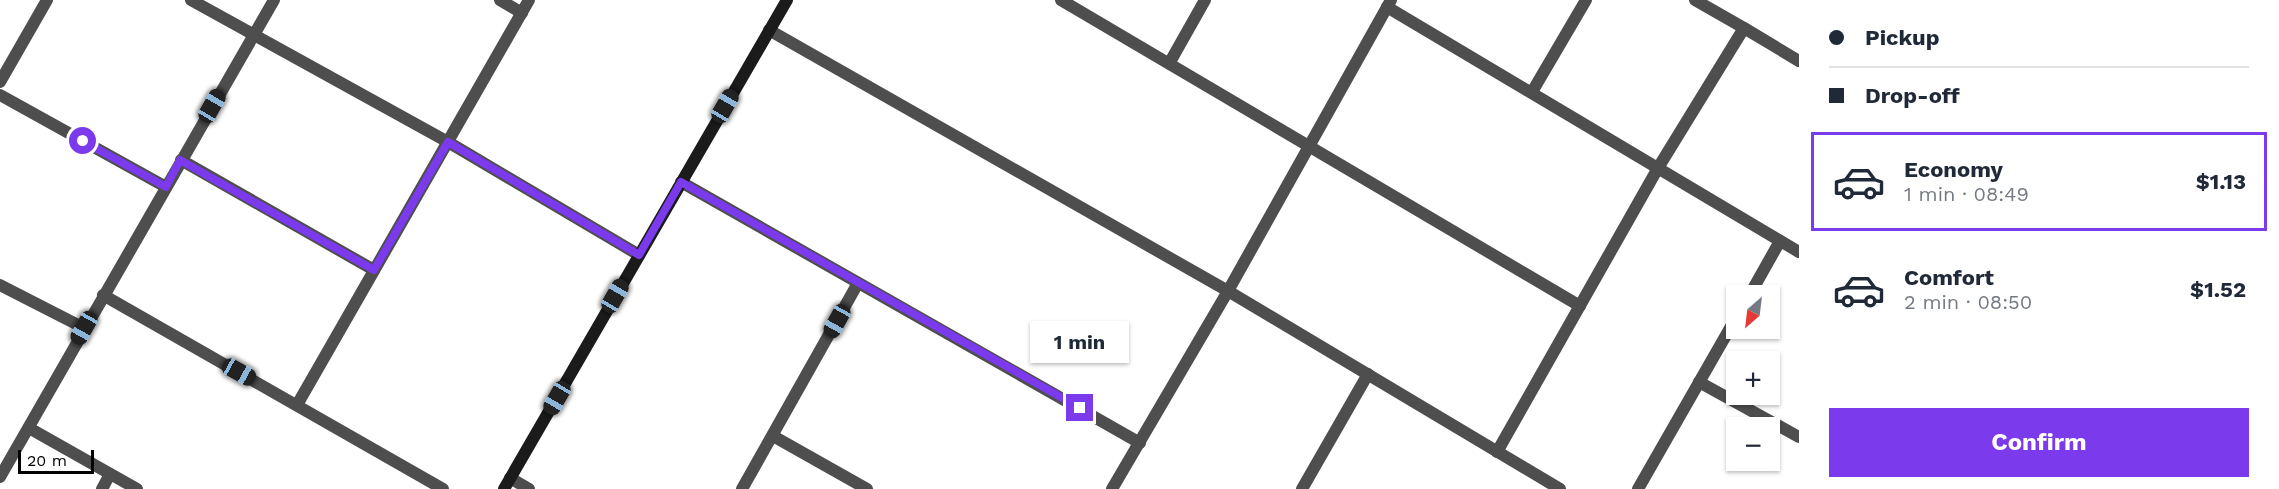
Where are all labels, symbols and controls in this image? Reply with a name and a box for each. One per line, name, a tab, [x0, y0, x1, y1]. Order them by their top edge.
text: Pickup	[1865, 25, 1940, 50]
text: Drop-off	[1865, 83, 1960, 108]
car	[195, 86, 229, 126]
car	[708, 86, 742, 126]
route start	[69, 127, 96, 154]
icon: car	[1832, 155, 1886, 209]
text: Economy	[1904, 157, 2003, 182]
text: $1.13	[2196, 169, 2246, 194]
text: 1 min · 08:49	[1904, 182, 2029, 206]
icon: car	[1832, 263, 1886, 317]
text: Comfort	[1904, 265, 1994, 290]
car	[598, 276, 632, 316]
text: $1.52	[2190, 277, 2246, 302]
north arrow	[1726, 285, 1780, 339]
map controls	[1726, 285, 1780, 471]
text: 2 min · 08:50	[1904, 290, 2032, 314]
car	[820, 301, 854, 341]
car	[67, 308, 101, 348]
callout: 1 min	[1030, 321, 1130, 363]
text: 1 min	[1054, 330, 1105, 354]
button: +	[1726, 351, 1780, 405]
car	[219, 355, 259, 389]
car	[540, 378, 574, 418]
route end	[1066, 394, 1093, 421]
button: Confirm	[1829, 408, 2249, 477]
button: −	[1726, 417, 1780, 471]
scale bar	[18, 447, 94, 474]
text: 20 m	[27, 451, 67, 470]

